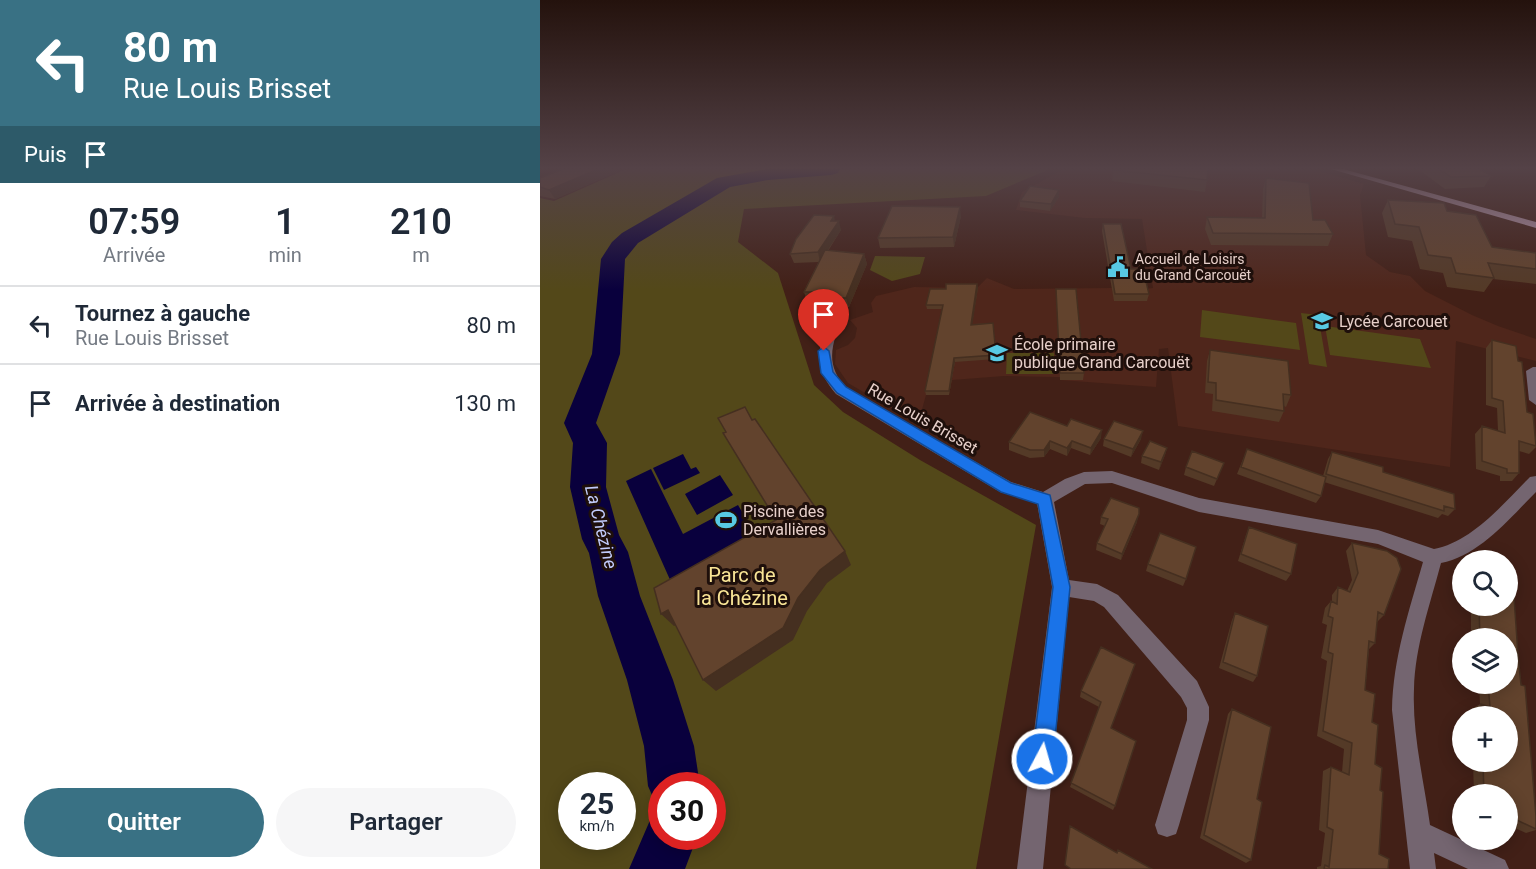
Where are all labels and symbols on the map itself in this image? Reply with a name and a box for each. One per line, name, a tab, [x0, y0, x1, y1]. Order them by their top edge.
place label: Accueil de Loisirs du Grand Carcouët	[1135, 251, 1252, 283]
public building icon: Accueil de Loisirs du Grand Carcouët	[1106, 255, 1130, 279]
pin	[798, 289, 849, 351]
school or university icon: Lycée Carcouet	[1310, 309, 1334, 333]
place label: Lycée Carcouet	[1339, 312, 1448, 331]
place label: École primaire publique Grand Carcouët	[1014, 335, 1190, 372]
school or university icon: École primaire publique Grand Carcouët	[985, 341, 1009, 365]
street label: Rue Louis Brisset	[865, 379, 981, 457]
water label: La Chézine	[581, 483, 622, 571]
place label: Piscine des Dervallières	[743, 502, 826, 539]
sports icon: Piscine des Dervallières	[714, 508, 738, 532]
park label: Parc de la Chézine	[696, 563, 788, 610]
position arrow	[1010, 727, 1074, 791]
speed limit sign: 30	[648, 772, 726, 850]

